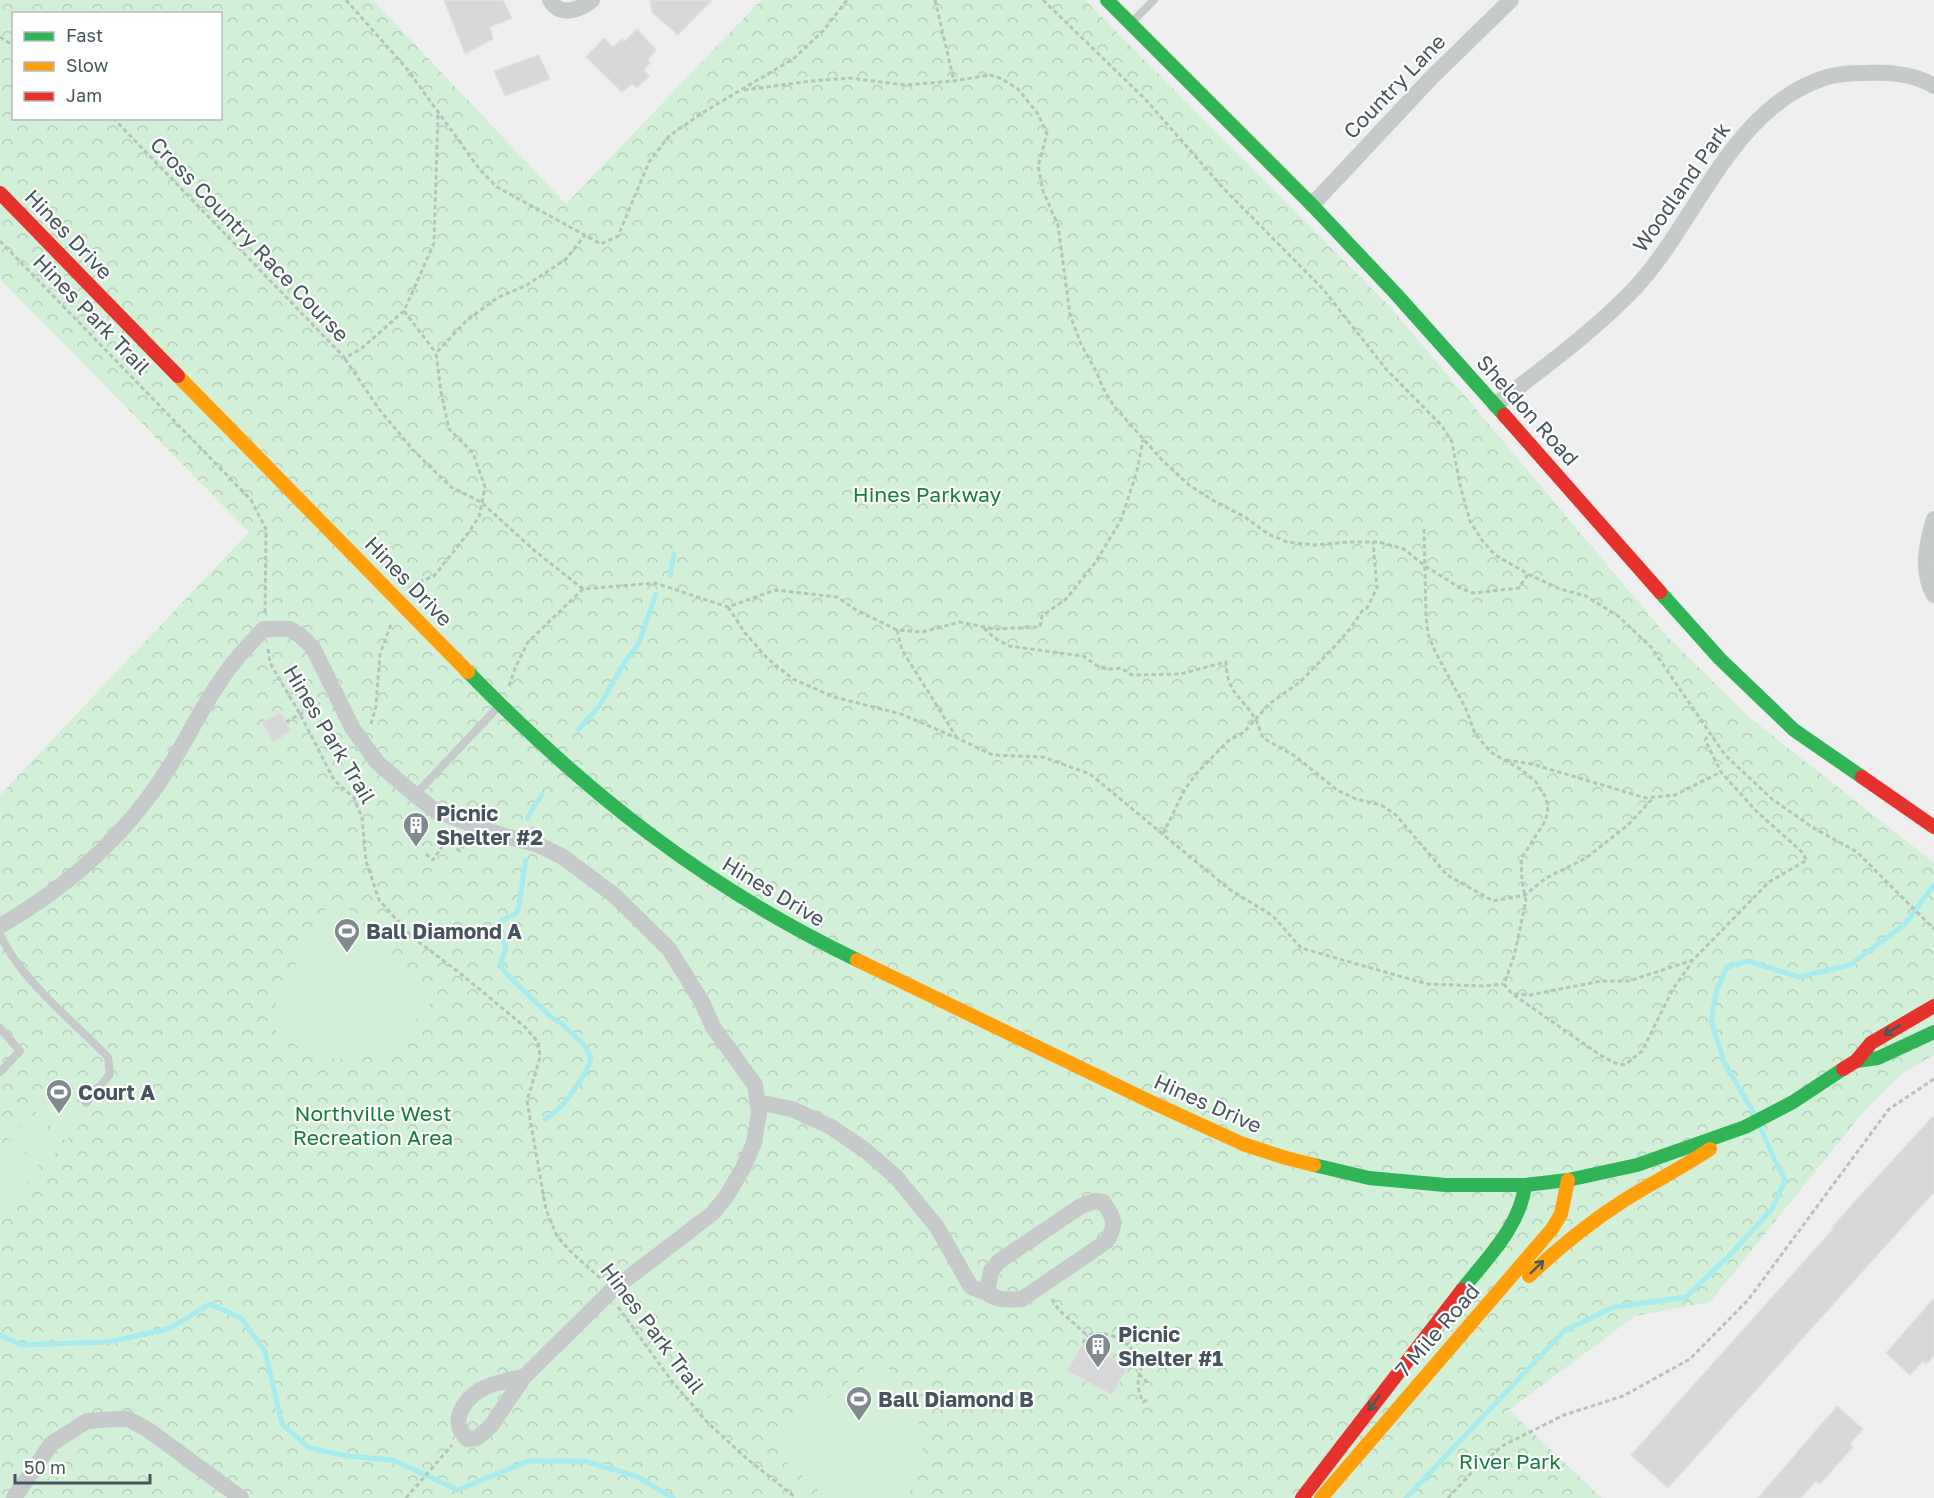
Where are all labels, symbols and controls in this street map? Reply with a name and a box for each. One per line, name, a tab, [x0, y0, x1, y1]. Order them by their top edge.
legend	[12, 12, 222, 120]
text: Fast	[66, 24, 103, 46]
street label: Country Lane	[1338, 28, 1450, 144]
text: Slow	[66, 54, 109, 76]
text: Jam	[66, 84, 102, 106]
street label: Woodland Park	[1627, 117, 1735, 257]
street label: Cross Country Race Course	[145, 131, 355, 347]
street label: Hines Drive	[20, 184, 118, 284]
street label: Hines Park Trail	[28, 248, 156, 380]
street label: Sheldon Road	[1471, 349, 1585, 471]
park label: Hines Parkway	[853, 481, 1001, 507]
street label: Hines Drive	[360, 531, 458, 631]
street label: Hines Park Trail	[278, 660, 382, 808]
place label: Picnic Shelter #2	[436, 800, 543, 850]
building icon: Picnic Shelter #2	[401, 810, 431, 848]
street label: Hines Drive	[718, 850, 830, 932]
sports icon: Ball Diamond A	[332, 916, 362, 954]
place label: Ball Diamond A	[366, 918, 522, 944]
one-way arrow	[1884, 1025, 1901, 1037]
street label: Hines Drive	[1150, 1068, 1266, 1138]
sports icon: Court A	[44, 1077, 74, 1115]
place label: Court A	[78, 1079, 155, 1105]
park label: Northville West Recreation Area	[293, 1100, 453, 1150]
street label: Hines Park Trail	[595, 1257, 711, 1399]
one-way arrow	[1530, 1260, 1545, 1275]
street label: 7 Mile Road	[1389, 1278, 1485, 1382]
place label: Picnic Shelter #1	[1118, 1321, 1223, 1371]
building icon: Picnic Shelter #1	[1083, 1331, 1113, 1369]
sports icon: Ball Diamond B	[844, 1384, 874, 1422]
place label: Ball Diamond B	[878, 1386, 1034, 1412]
one-way arrow	[1368, 1395, 1381, 1411]
scale bar	[15, 1447, 150, 1485]
park label: River Park	[1459, 1448, 1561, 1474]
text: 50 m	[24, 1456, 66, 1478]

